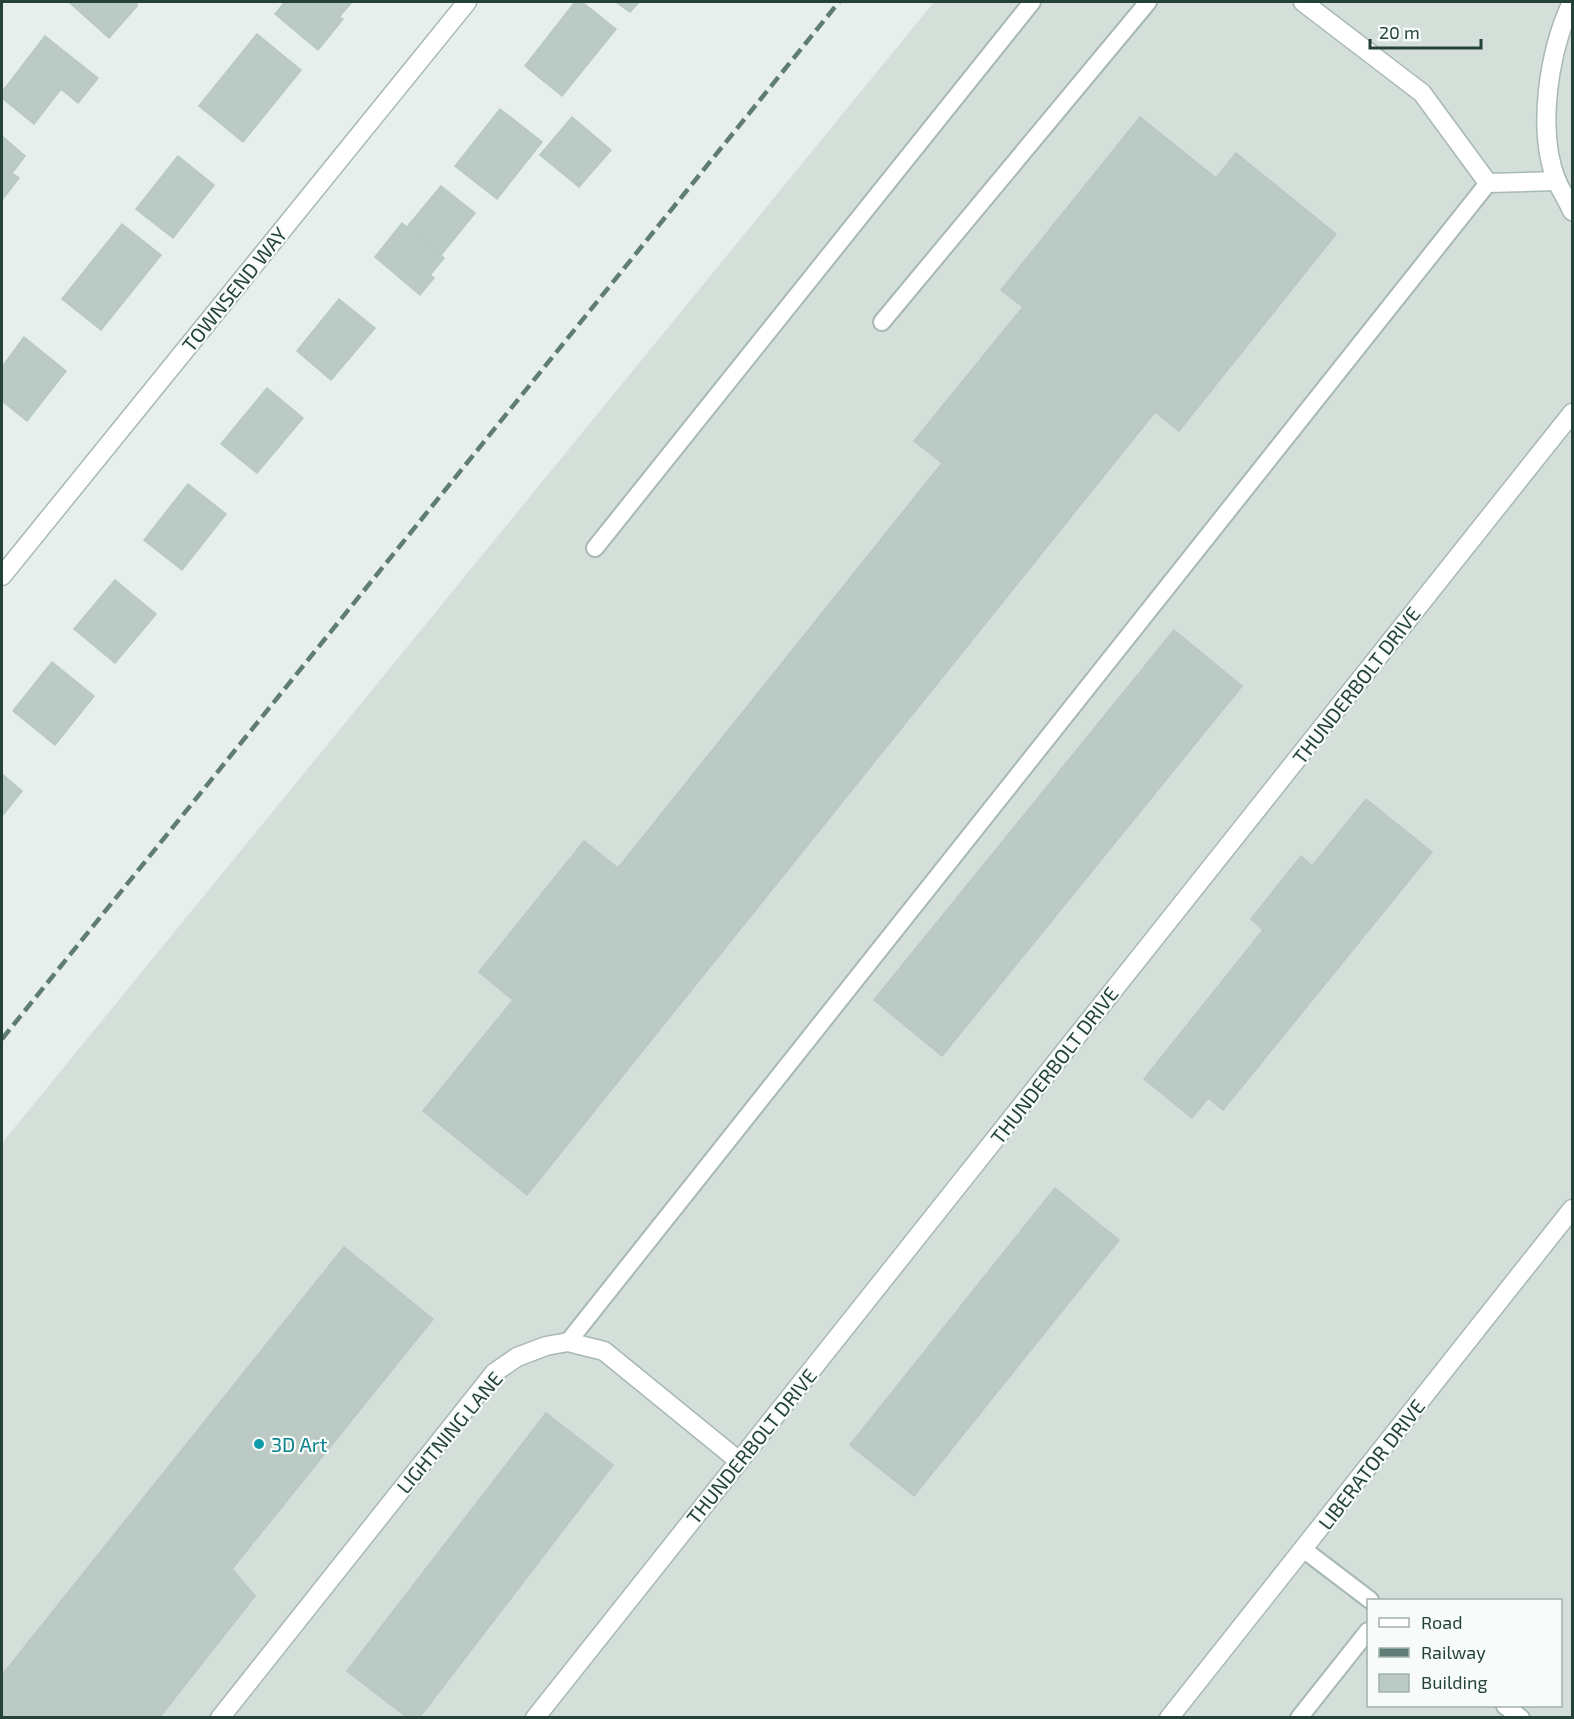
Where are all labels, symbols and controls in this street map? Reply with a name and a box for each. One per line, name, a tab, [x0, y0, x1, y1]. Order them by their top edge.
scale bar	[1370, 12, 1481, 50]
text: 20 m	[1379, 21, 1420, 43]
street label: TOWNSEND WAY	[177, 222, 292, 356]
street label: THUNDERBOLT DRIVE	[1287, 602, 1425, 768]
street label: THUNDERBOLT DRIVE	[985, 982, 1123, 1148]
street label: THUNDERBOLT DRIVE	[681, 1363, 821, 1529]
street label: LIGHTNING LANE	[391, 1366, 507, 1498]
street label: LIBERATOR DRIVE	[1313, 1394, 1429, 1534]
place label: 3D Art	[271, 1432, 328, 1456]
marker: 3D Art	[252, 1437, 266, 1451]
legend	[1367, 1599, 1562, 1707]
text: Road	[1421, 1611, 1462, 1633]
text: Railway	[1421, 1641, 1486, 1663]
text: Building	[1421, 1671, 1488, 1693]

